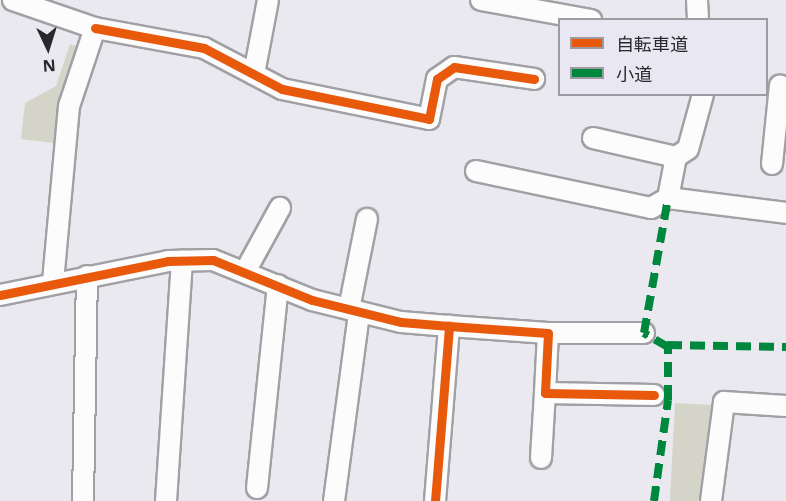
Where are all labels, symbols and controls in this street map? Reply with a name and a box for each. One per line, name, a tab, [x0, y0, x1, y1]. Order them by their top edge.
north arrow	[18, 18, 78, 78]
legend	[558, 18, 768, 96]
text: 自転車道	[616, 32, 688, 56]
text: N	[42, 55, 57, 77]
text: 小道	[616, 62, 652, 86]

